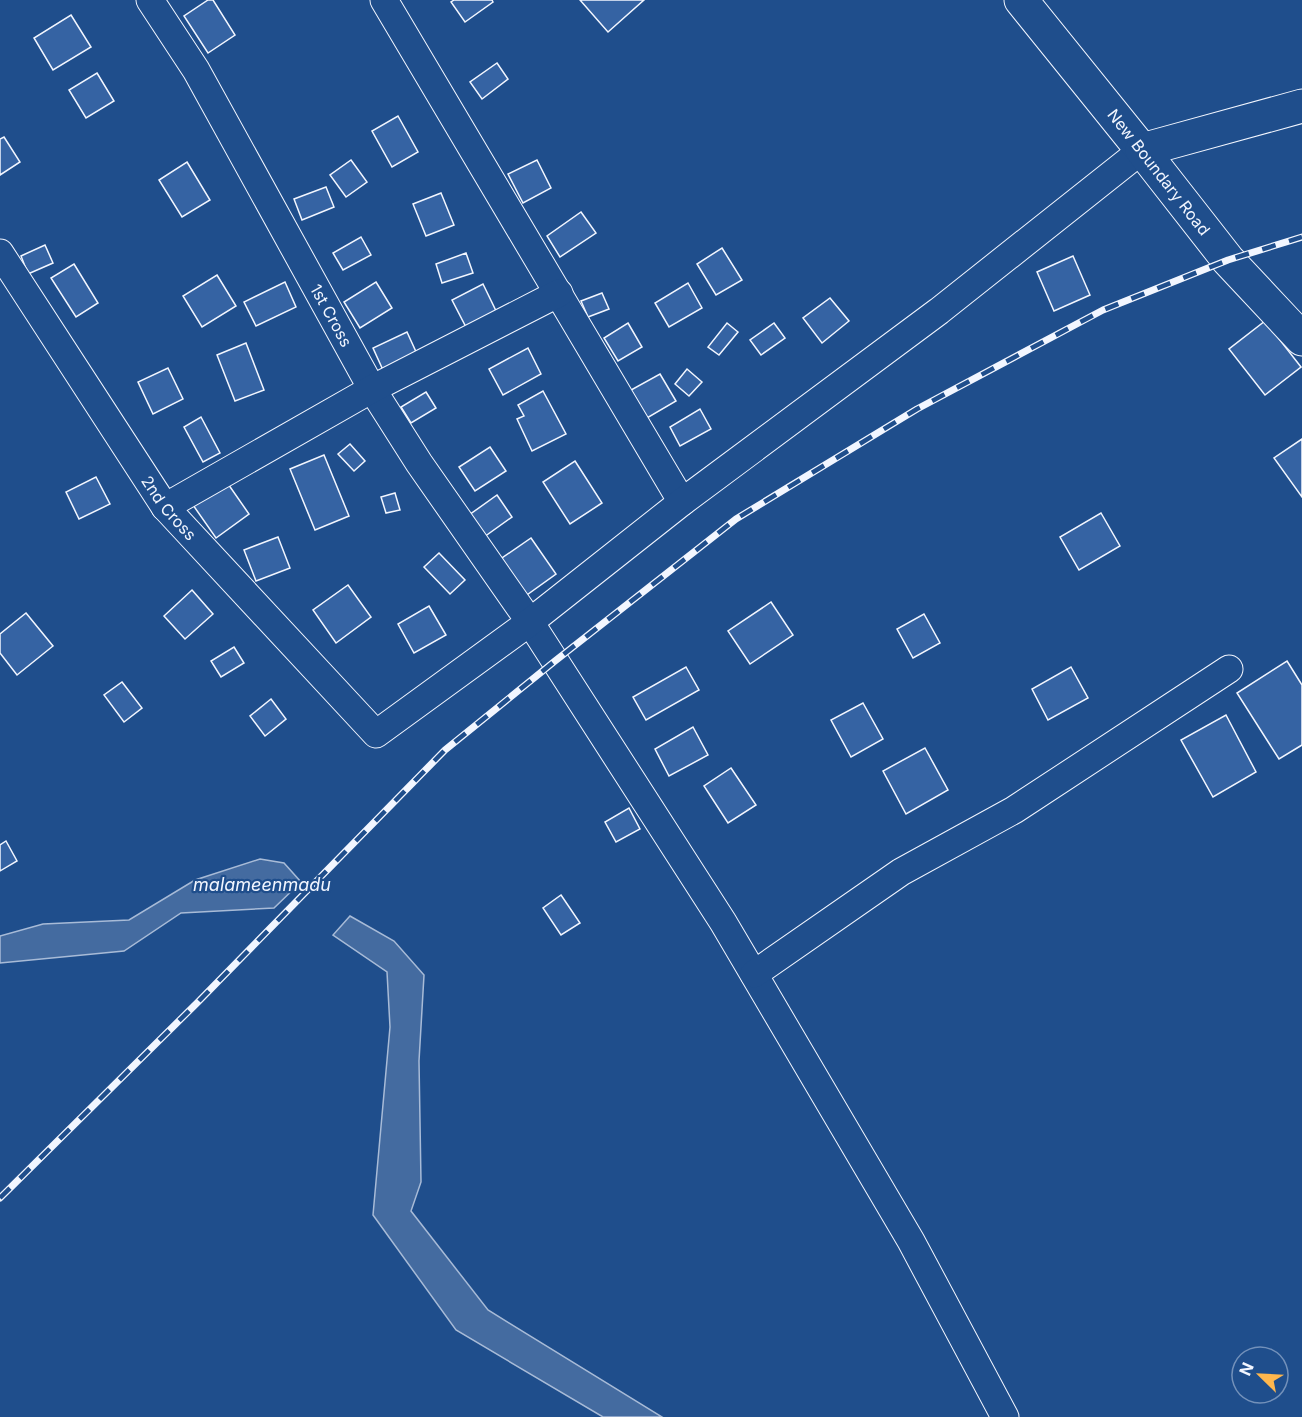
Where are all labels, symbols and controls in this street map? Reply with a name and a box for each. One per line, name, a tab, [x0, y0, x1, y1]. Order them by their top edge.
street label: New Boundary Road	[1103, 105, 1215, 239]
street label: 1st Cross	[306, 280, 357, 350]
street label: 2nd Cross	[137, 472, 201, 544]
water label: malameenmadu	[193, 874, 331, 895]
north arrow	[1230, 1345, 1290, 1405]
text: N	[1235, 1359, 1258, 1379]

